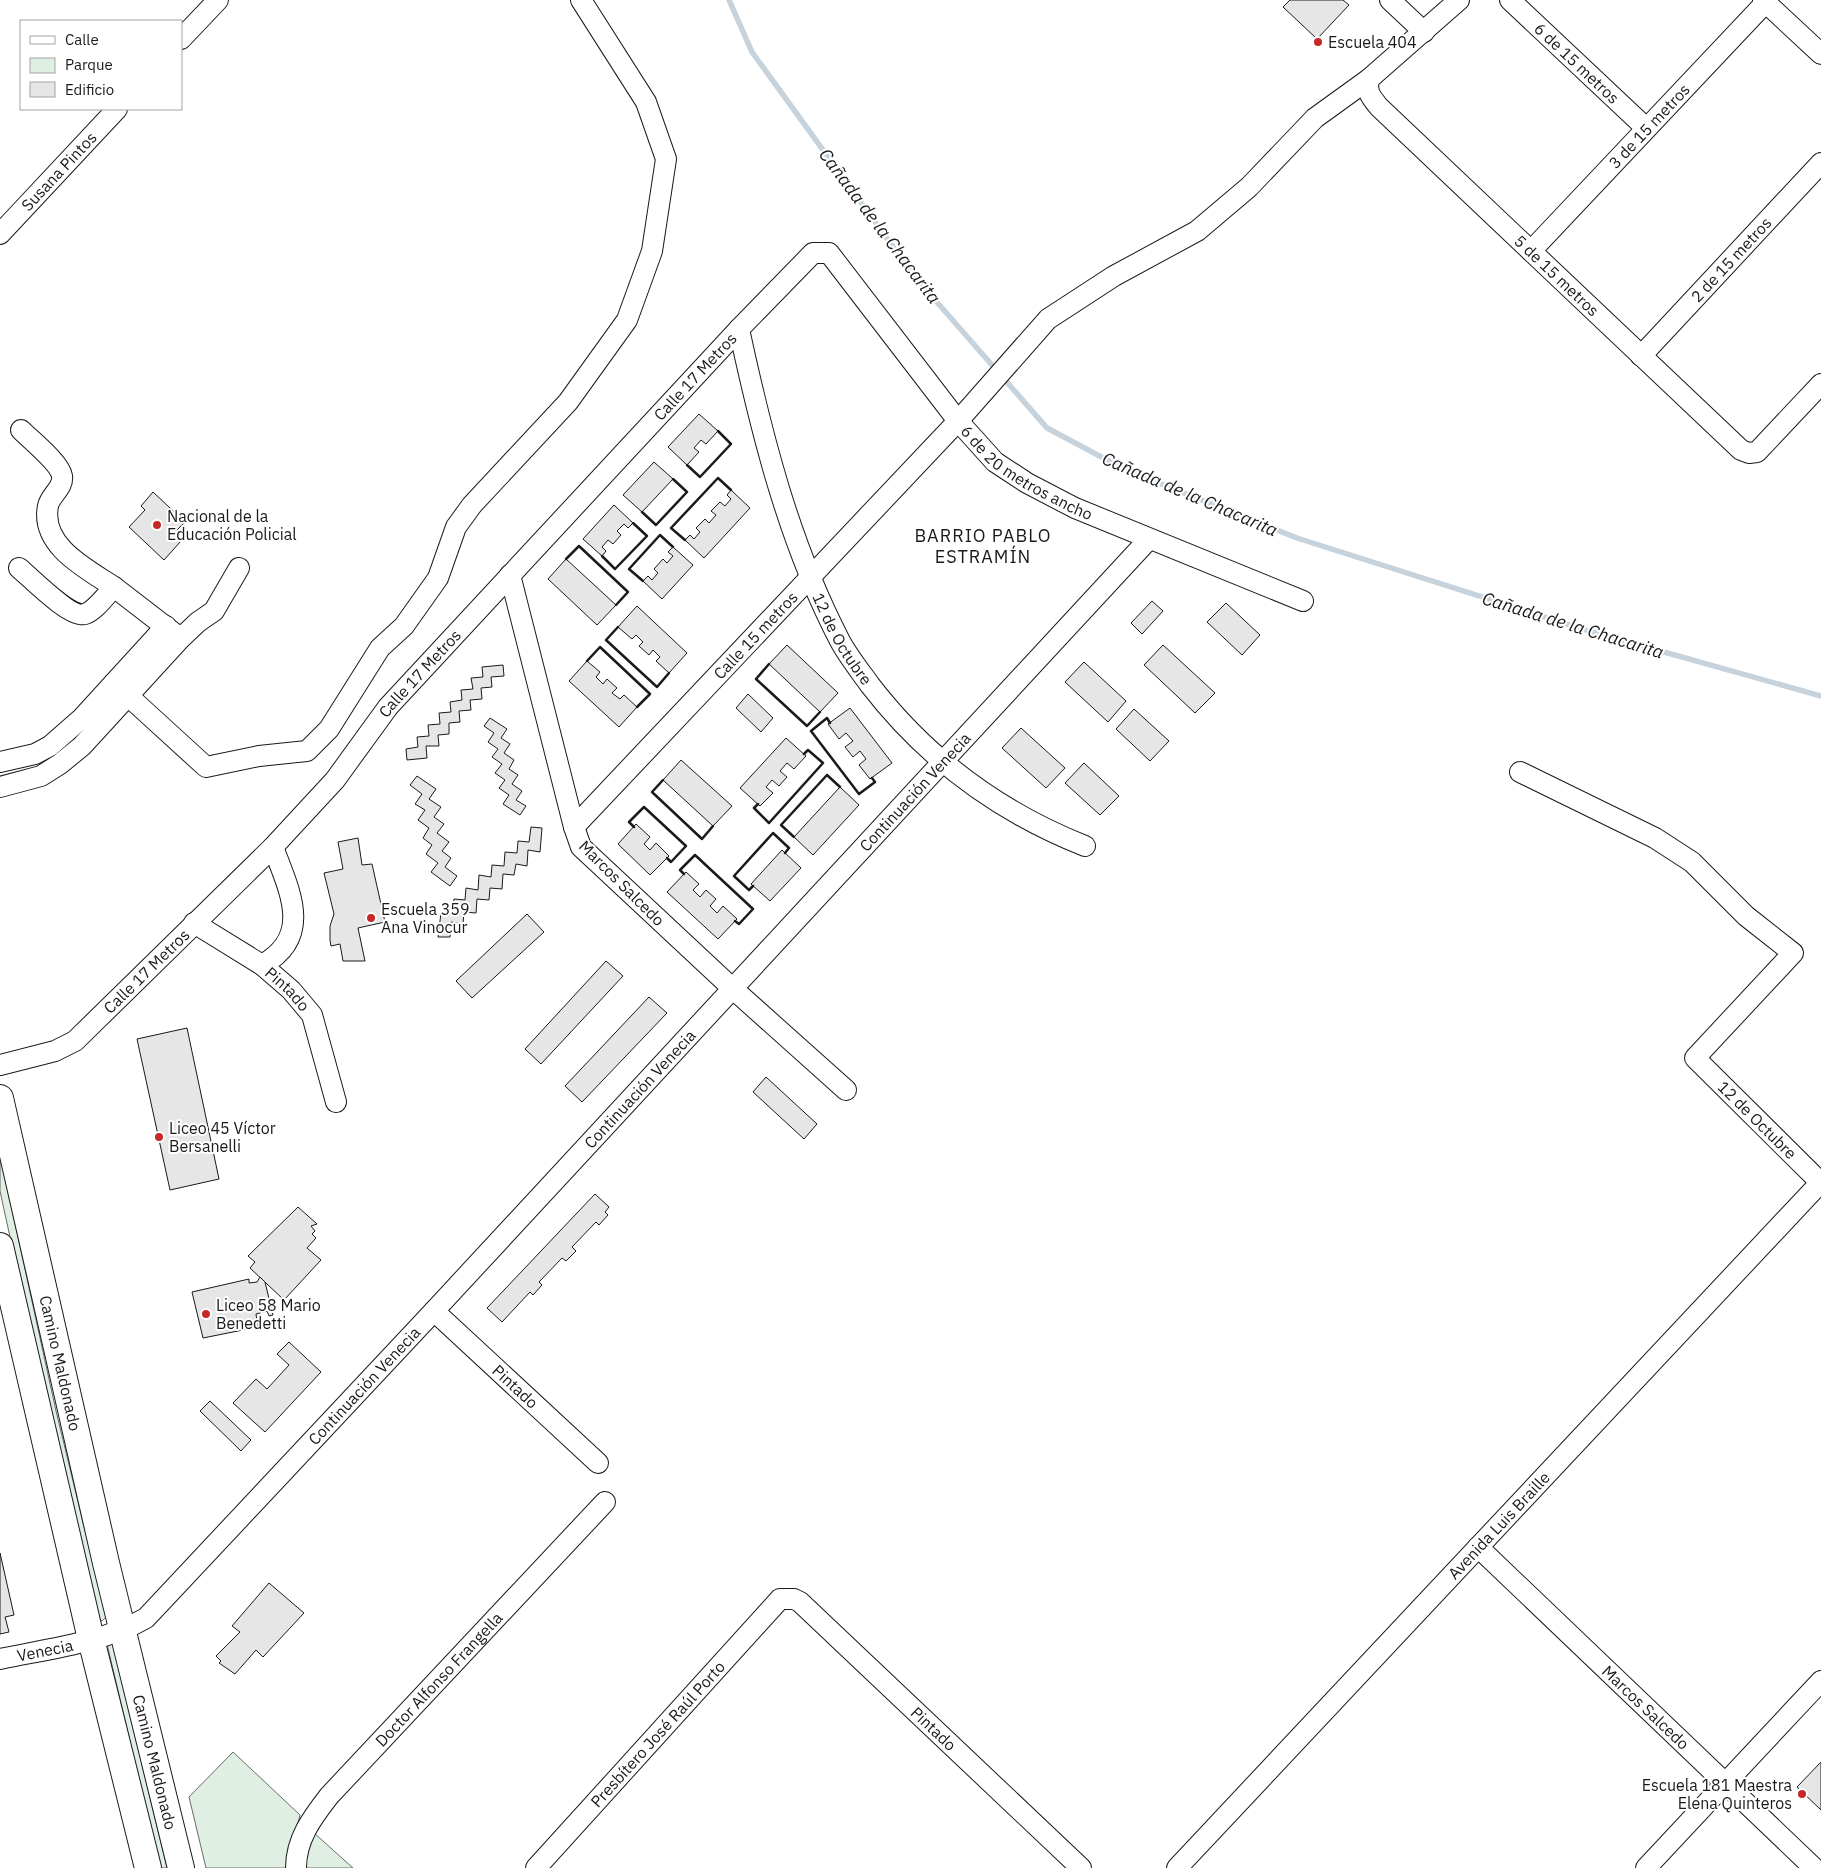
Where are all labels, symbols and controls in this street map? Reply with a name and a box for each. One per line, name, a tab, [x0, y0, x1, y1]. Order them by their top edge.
street label: 6 de 15 metros	[1530, 18, 1624, 108]
legend	[20, 20, 182, 110]
text: Calle	[65, 30, 99, 49]
place label: Escuela 404	[1328, 32, 1417, 52]
marker: Escuela 404	[1312, 36, 1324, 48]
text: Parque	[65, 55, 113, 74]
street label: 3 de 15 metros	[1604, 79, 1694, 173]
text: Edificio	[65, 80, 114, 99]
street label: Susana Pintos	[17, 127, 101, 215]
water label: Cañada de la Chacarita	[814, 144, 946, 308]
street label: 2 de 15 metros	[1686, 213, 1776, 306]
street label: 5 de 15 metros	[1510, 231, 1603, 320]
street label: Calle 17 Metros	[649, 328, 741, 424]
street label: 6 de 20 metros ancho	[957, 421, 1096, 524]
water label: Cañada de la Chacarita	[1099, 447, 1281, 541]
place label: Nacional de la Educación Policial	[167, 506, 297, 544]
marker: Nacional de la Educación Policial	[151, 519, 163, 531]
district label: BARRIO PABLO ESTRAMÍN	[915, 524, 1051, 568]
water label: Cañada de la Chacarita	[1479, 586, 1667, 664]
street label: Calle 15 metros	[709, 587, 802, 683]
street label: 12 de Octubre	[808, 590, 877, 689]
street label: Calle 17 Metros	[374, 625, 465, 721]
street label: Continuación Venecia	[855, 728, 975, 855]
street label: Marcos Salcedo	[575, 836, 669, 930]
place label: Escuela 359 Ana Vinocur	[381, 899, 470, 937]
marker: Escuela 359 Ana Vinocur	[365, 912, 377, 924]
street label: Calle 17 Metros	[99, 925, 194, 1018]
street label: Pintado	[261, 962, 314, 1015]
street label: Continuación Venecia	[580, 1025, 700, 1153]
street label: 12 de Octubre	[1714, 1077, 1801, 1163]
place label: Liceo 45 Víctor Bersanelli	[169, 1118, 276, 1156]
marker: Liceo 45 Víctor Bersanelli	[153, 1131, 165, 1143]
street label: Camino Maldonado	[35, 1294, 86, 1433]
place label: Liceo 58 Mario Benedetti	[216, 1295, 321, 1333]
marker: Liceo 58 Mario Benedetti	[200, 1308, 212, 1320]
street label: Continuación Venecia	[304, 1322, 425, 1449]
street label: Pintado	[488, 1360, 542, 1413]
street label: Avenida Luis Braille	[1443, 1467, 1554, 1583]
street label: Doctor Alfonso Frangella	[371, 1608, 507, 1750]
street label: Venecia	[15, 1635, 75, 1665]
street label: Presbítero José Raúl Porto	[586, 1657, 729, 1811]
street label: Marcos Salcedo	[1598, 1661, 1694, 1754]
street label: Camino Maldonado	[129, 1693, 181, 1832]
street label: Pintado	[907, 1702, 961, 1755]
place label: Escuela 181 Maestra Elena Quinteros	[1642, 1775, 1792, 1813]
marker: Escuela 181 Maestra Elena Quinteros	[1796, 1788, 1808, 1800]

